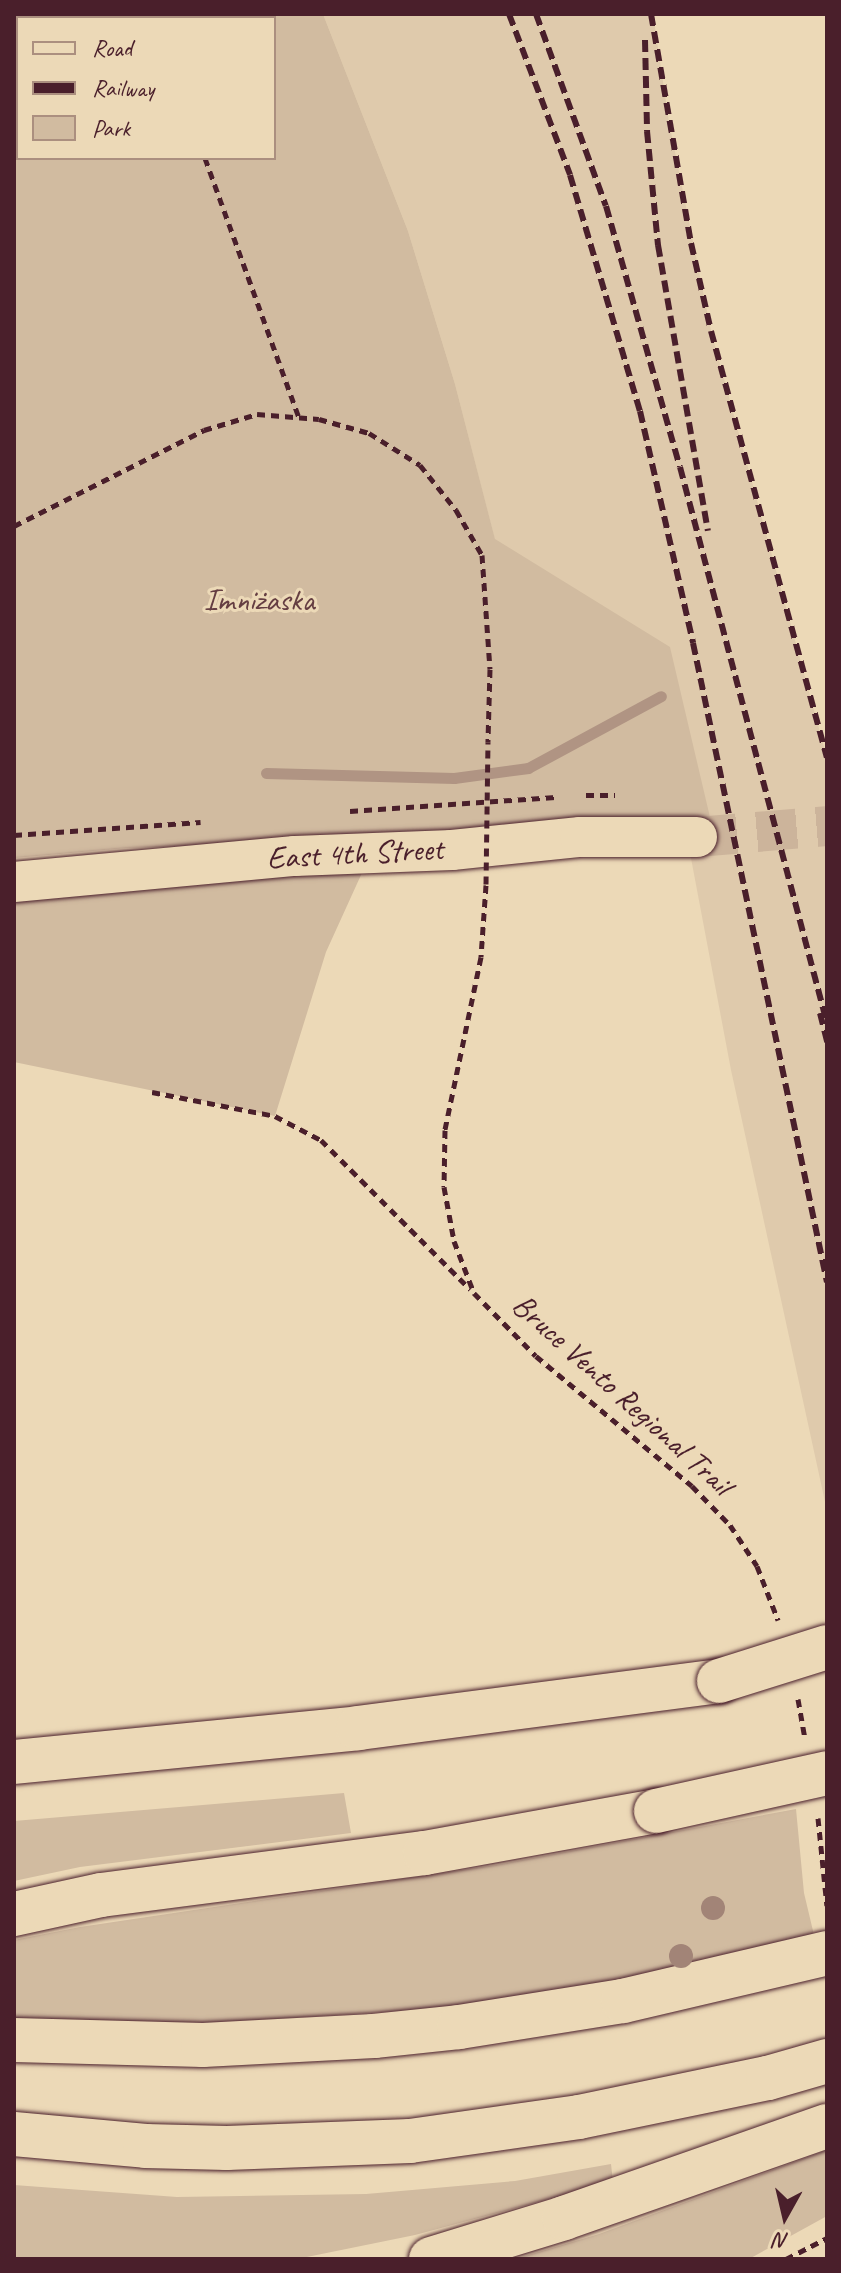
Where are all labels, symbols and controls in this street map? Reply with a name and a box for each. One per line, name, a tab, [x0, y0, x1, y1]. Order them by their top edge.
legend	[16, 16, 276, 160]
text: Road	[92, 33, 132, 63]
text: Railway	[92, 73, 154, 103]
text: Park	[92, 113, 130, 143]
park label: Imniżaska	[204, 581, 314, 619]
street label: East 4th Street	[266, 830, 444, 878]
street label: Bruce Vento Regional Trail	[503, 1285, 741, 1505]
north arrow	[745, 2177, 825, 2257]
text: N	[773, 2226, 790, 2256]

